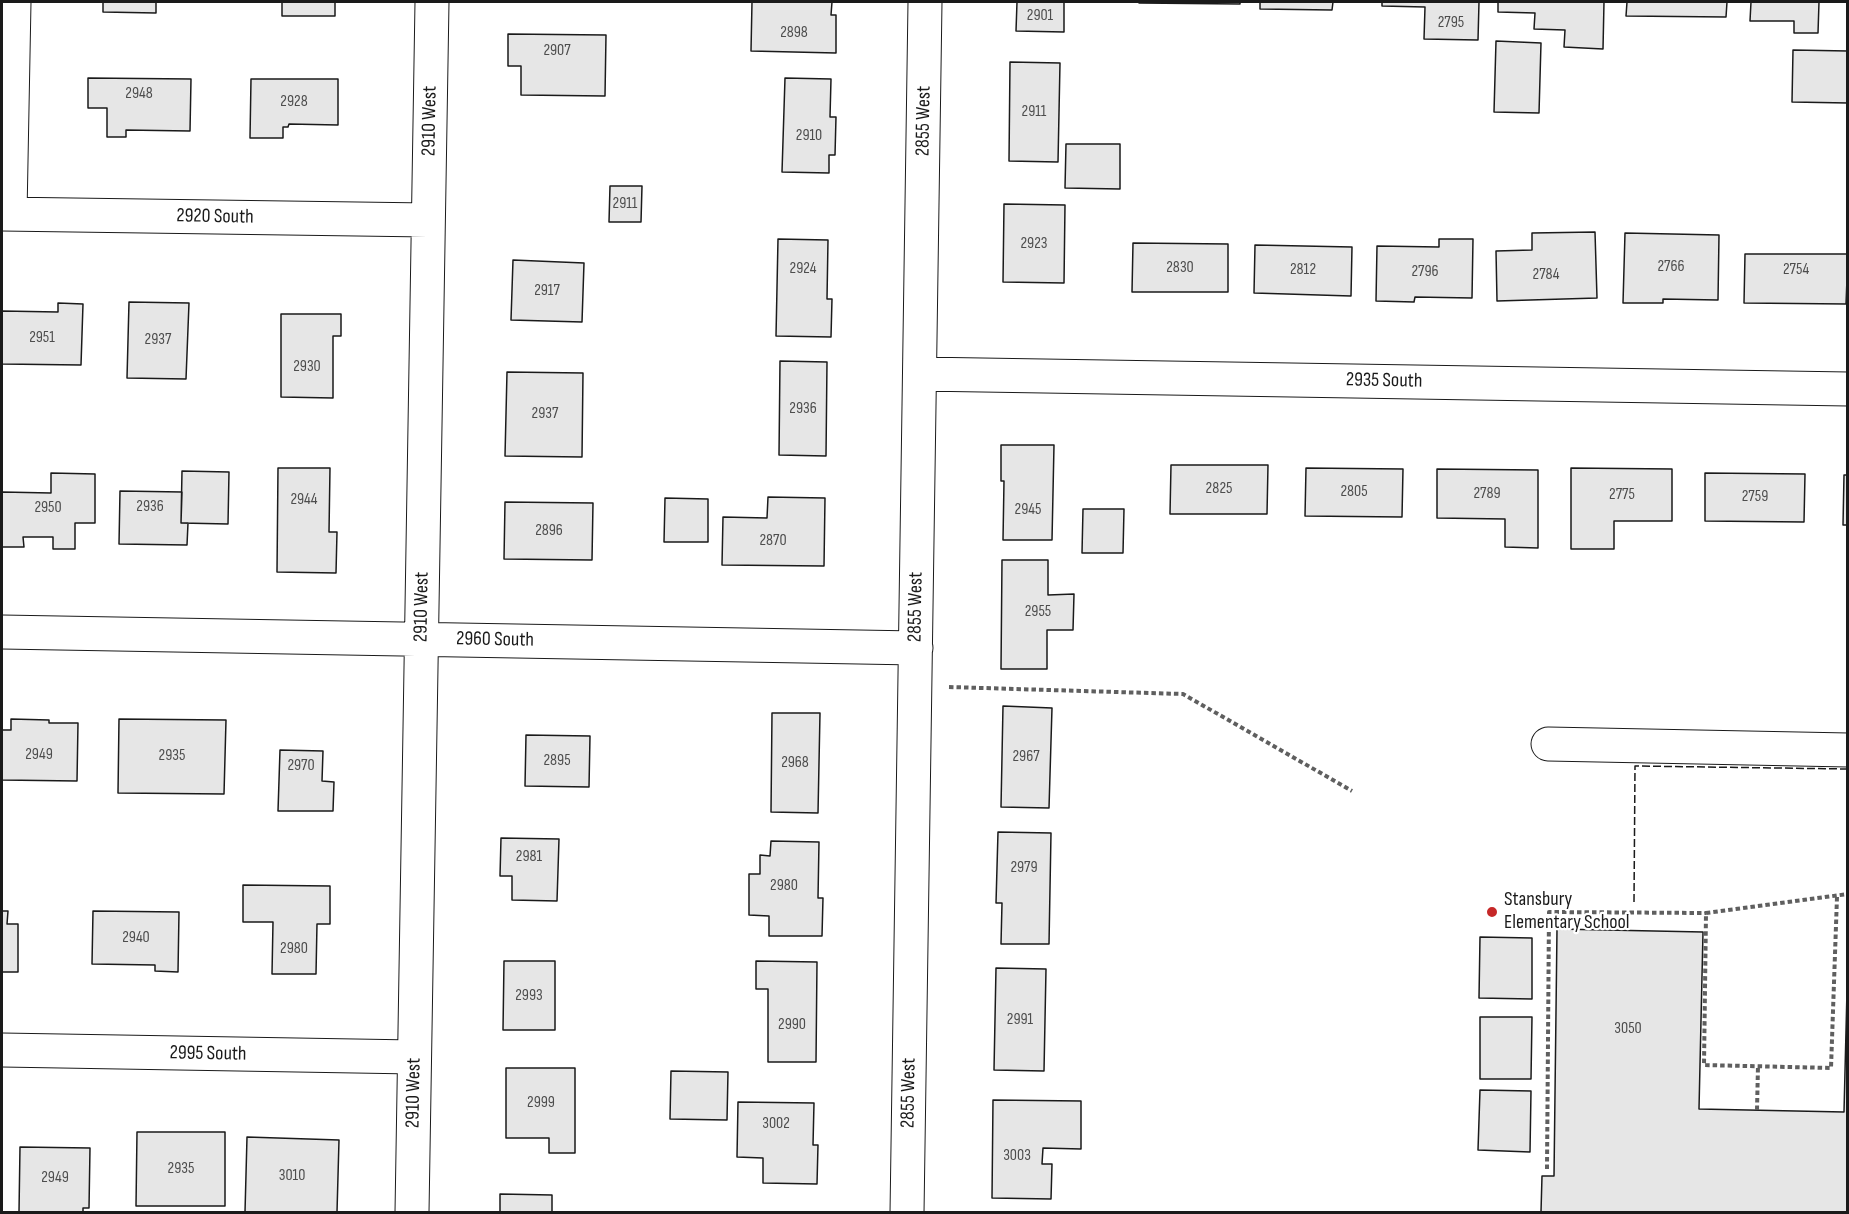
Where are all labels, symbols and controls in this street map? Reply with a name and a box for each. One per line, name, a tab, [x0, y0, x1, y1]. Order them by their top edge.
house number: 2901	[1027, 6, 1053, 26]
house number: 2795	[1438, 13, 1464, 33]
house number: 2898	[780, 23, 808, 43]
house number: 2907	[543, 41, 571, 61]
house number: 2948	[125, 84, 153, 104]
street label: 2910 West	[417, 86, 443, 156]
street label: 2855 West	[911, 86, 937, 156]
house number: 2928	[280, 92, 308, 112]
house number: 2911	[1022, 102, 1046, 122]
house number: 2910	[796, 126, 822, 146]
house number: 2911	[613, 194, 637, 214]
street label: 2920 South	[176, 204, 254, 230]
house number: 2923	[1020, 234, 1048, 254]
house number: 2766	[1657, 257, 1685, 277]
house number: 2830	[1166, 258, 1194, 278]
house number: 2924	[790, 259, 816, 279]
house number: 2812	[1290, 260, 1316, 280]
house number: 2754	[1783, 260, 1809, 280]
house number: 2796	[1411, 262, 1439, 282]
house number: 2784	[1533, 265, 1559, 285]
house number: 2917	[534, 281, 560, 301]
house number: 2951	[29, 328, 55, 348]
house number: 2937	[145, 330, 171, 350]
house number: 2930	[293, 357, 321, 377]
street label: 2935 South	[1346, 368, 1422, 394]
house number: 2936	[789, 399, 817, 419]
house number: 2937	[532, 404, 558, 424]
house number: 2825	[1206, 479, 1232, 499]
house number: 2805	[1340, 482, 1368, 502]
house number: 2789	[1473, 484, 1501, 504]
house number: 2775	[1609, 485, 1635, 505]
house number: 2759	[1742, 487, 1768, 507]
house number: 2944	[290, 490, 318, 510]
house number: 2936	[136, 497, 164, 517]
house number: 2950	[34, 498, 62, 518]
house number: 2945	[1015, 500, 1041, 520]
house number: 2896	[535, 521, 563, 541]
house number: 2870	[759, 531, 787, 551]
street label: 2910 West	[409, 572, 435, 642]
street label: 2855 West	[903, 572, 929, 642]
house number: 2955	[1025, 602, 1051, 622]
street label: 2960 South	[456, 627, 534, 653]
house number: 2949	[25, 745, 53, 765]
house number: 2935	[159, 746, 185, 766]
house number: 2967	[1012, 747, 1040, 767]
house number: 2895	[543, 751, 571, 771]
house number: 2968	[781, 753, 809, 773]
house number: 2970	[287, 756, 315, 776]
house number: 2981	[516, 847, 542, 867]
house number: 2979	[1010, 858, 1038, 878]
house number: 2980	[770, 876, 798, 896]
place label: Stansbury Elementary School	[1504, 888, 1630, 935]
marker: Stansbury Elementary School	[1485, 905, 1499, 919]
house number: 2940	[122, 928, 150, 948]
house number: 2980	[280, 939, 308, 959]
house number: 2993	[515, 986, 543, 1006]
house number: 2991	[1007, 1010, 1033, 1030]
house number: 2990	[778, 1015, 806, 1035]
house number: 3050	[1614, 1019, 1642, 1039]
street label: 2995 South	[169, 1041, 247, 1067]
street label: 2910 West	[401, 1058, 427, 1128]
street label: 2855 West	[896, 1058, 922, 1128]
house number: 2999	[527, 1093, 555, 1113]
house number: 3002	[762, 1114, 790, 1134]
house number: 3003	[1003, 1146, 1031, 1166]
house number: 2935	[168, 1159, 194, 1179]
house number: 3010	[279, 1166, 305, 1186]
house number: 2949	[41, 1168, 69, 1188]

